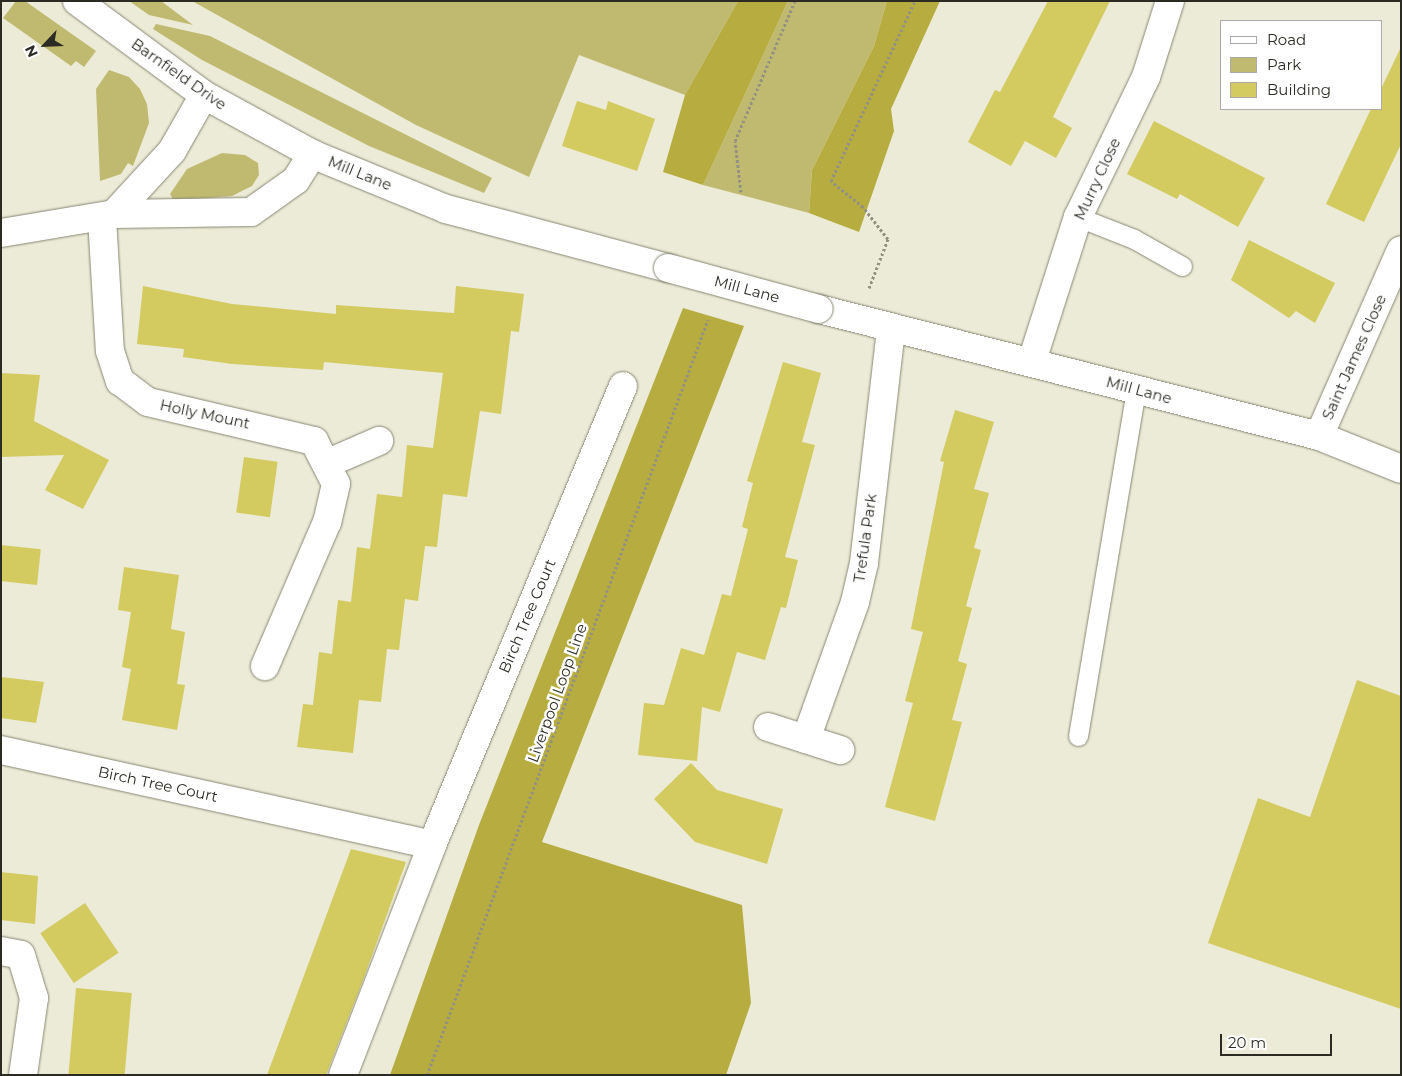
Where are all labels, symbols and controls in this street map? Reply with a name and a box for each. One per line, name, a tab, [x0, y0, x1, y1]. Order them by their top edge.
north arrow	[20, 20, 70, 70]
legend	[1220, 20, 1382, 110]
text: Road	[1267, 30, 1306, 49]
street label: Barnfield Drive	[128, 35, 230, 113]
text: N	[21, 42, 42, 60]
text: Park	[1267, 55, 1301, 74]
text: Building	[1267, 80, 1331, 99]
street label: Murry Close	[1070, 135, 1124, 223]
street label: Mill Lane	[325, 152, 395, 194]
street label: Mill Lane	[712, 272, 782, 306]
street label: Saint James Close	[1318, 292, 1390, 422]
street label: Mill Lane	[1104, 373, 1174, 407]
street label: Holly Mount	[158, 396, 252, 432]
street label: Trefula Park	[850, 492, 880, 584]
street label: Birch Tree Court	[495, 556, 559, 676]
street label: Liverpool Loop Line	[524, 621, 590, 765]
street label: Birch Tree Court	[96, 763, 220, 805]
scale bar	[1222, 1024, 1334, 1056]
text: 20 m	[1228, 1033, 1266, 1052]

